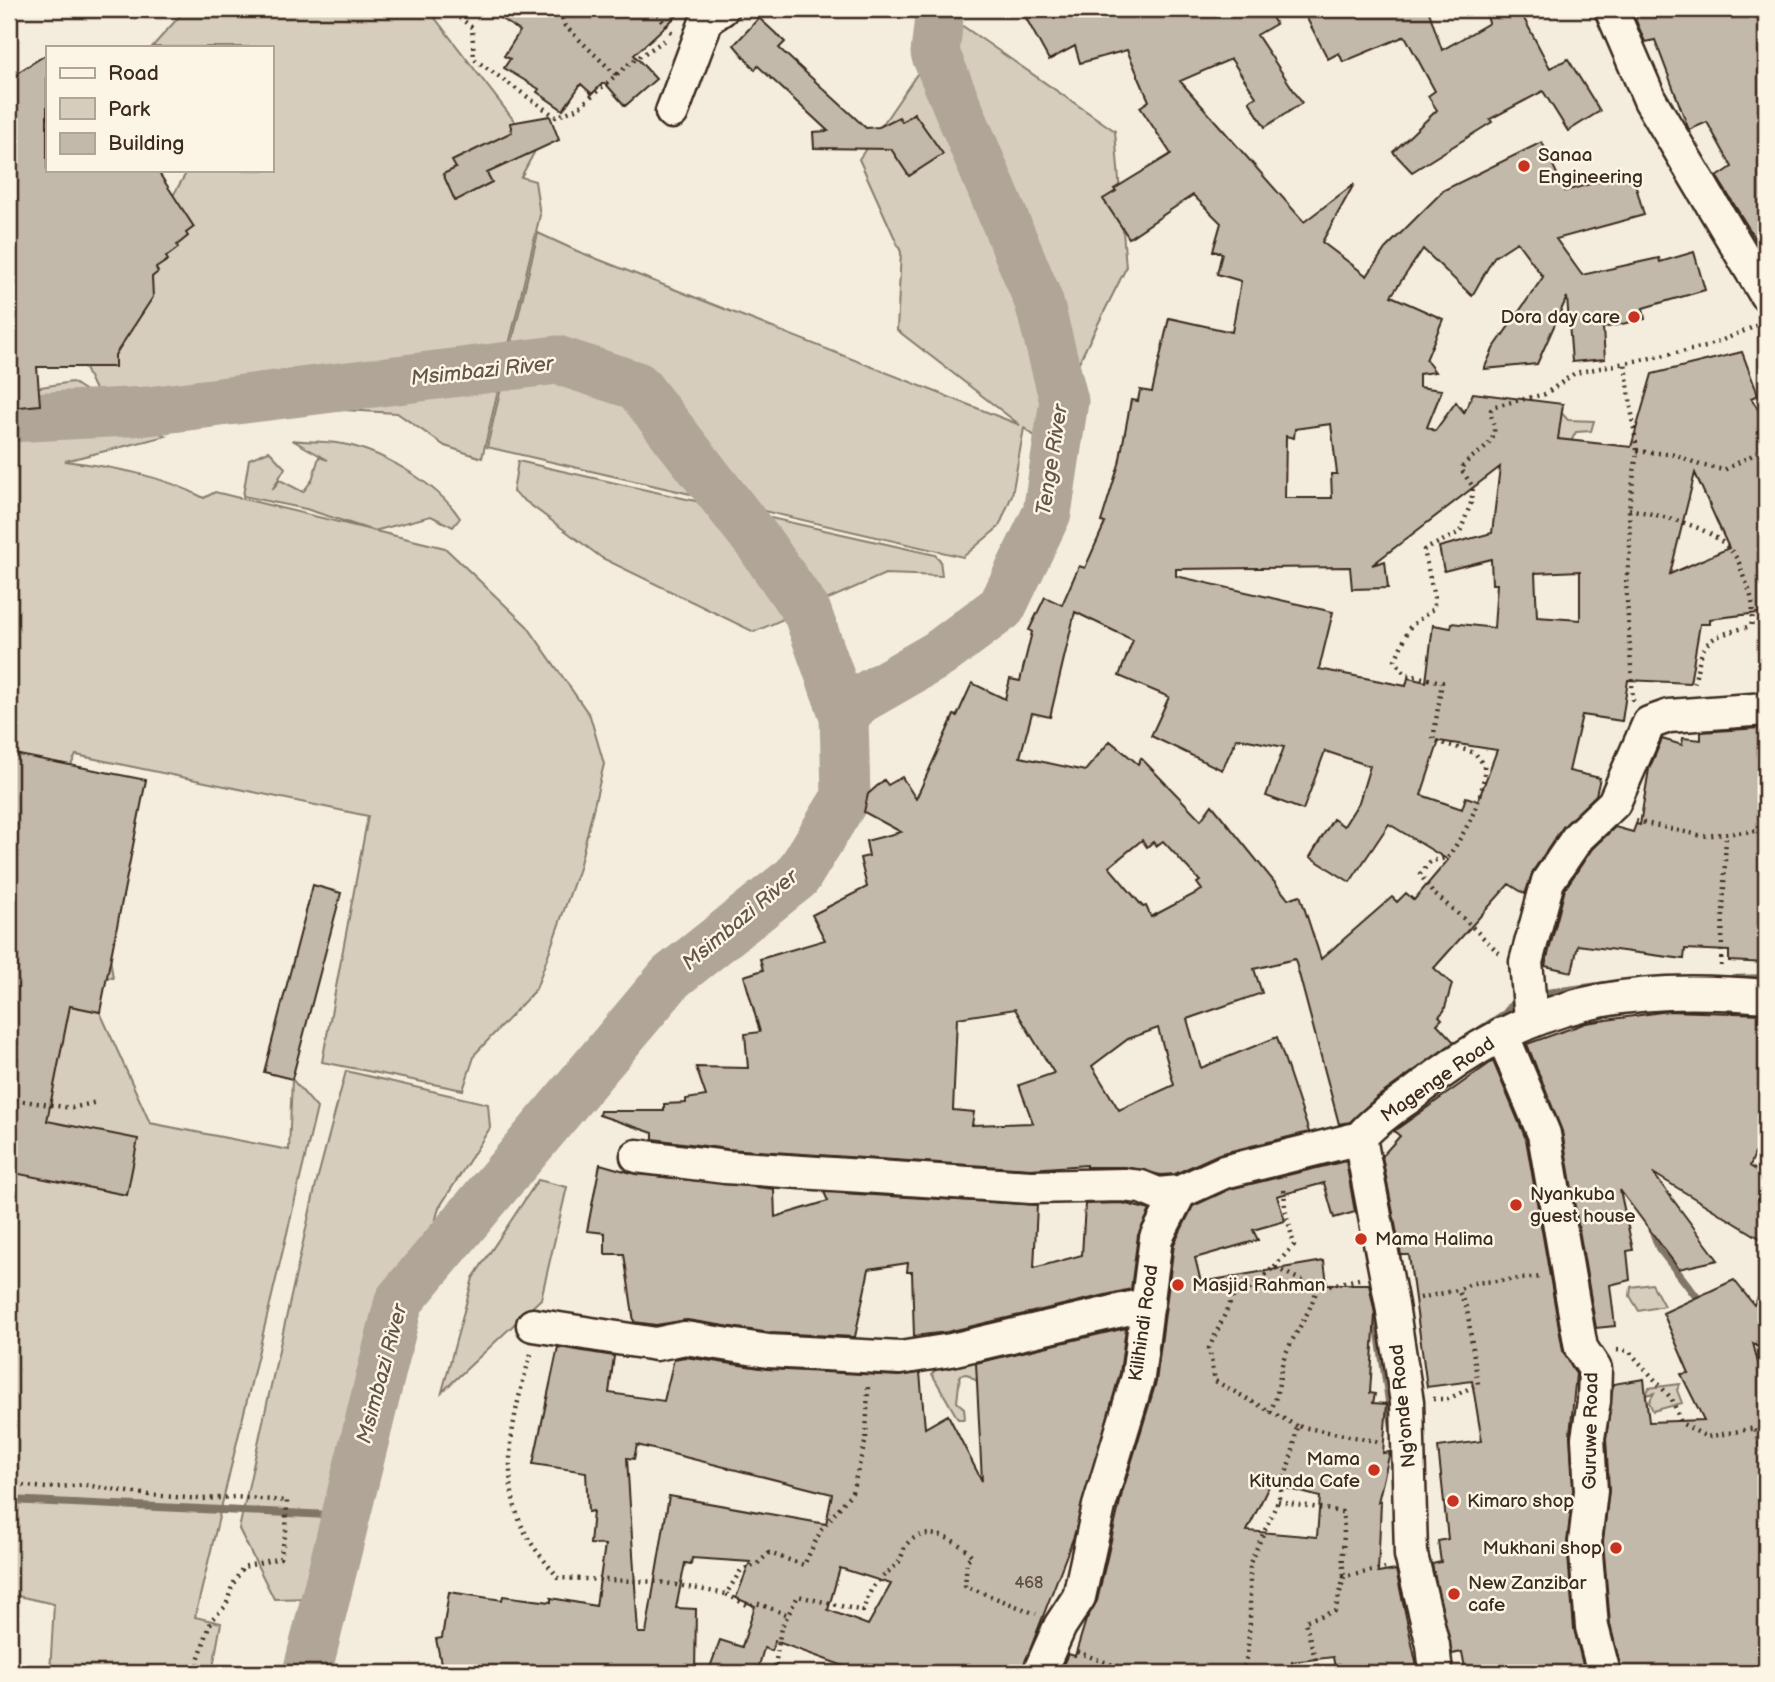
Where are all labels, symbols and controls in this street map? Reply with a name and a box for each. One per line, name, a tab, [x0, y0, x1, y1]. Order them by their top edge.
legend	[46, 46, 273, 172]
text: Road	[108, 61, 159, 86]
text: Park	[108, 97, 151, 122]
text: Building	[108, 131, 184, 156]
place label: Sanaa Engineering	[1538, 144, 1643, 189]
marker: Sanaa Engineering	[1516, 158, 1532, 174]
place label: Dora day care	[1501, 306, 1620, 329]
marker: Dora day care	[1626, 309, 1642, 325]
water label: Msimbazi River	[409, 351, 556, 391]
water label: Tenge River	[1031, 401, 1073, 517]
water label: Msimbazi River	[677, 863, 804, 976]
street label: Magenge Road	[1377, 1032, 1499, 1128]
place label: Nyankuba guest house	[1530, 1183, 1636, 1228]
marker: Nyankuba guest house	[1508, 1197, 1524, 1213]
place label: Mama Halima	[1375, 1228, 1494, 1251]
marker: Mama Halima	[1353, 1231, 1369, 1247]
street label: Kilihindi Road	[1124, 1263, 1164, 1383]
place label: Masjid Rahman	[1192, 1274, 1326, 1297]
marker: Masjid Rahman	[1170, 1277, 1186, 1293]
water label: Msimbazi River	[351, 1300, 413, 1446]
street label: Ng'onde Road	[1385, 1343, 1421, 1469]
street label: Guruwe Road	[1578, 1372, 1604, 1490]
place label: Mama Kitunda Cafe	[1249, 1448, 1360, 1493]
marker: Mama Kitunda Cafe	[1366, 1462, 1382, 1478]
place label: Kimaro shop	[1467, 1490, 1574, 1513]
marker: Kimaro shop	[1445, 1493, 1461, 1509]
place label: Mukhani shop	[1482, 1537, 1602, 1560]
marker: Mukhani shop	[1608, 1540, 1624, 1556]
place label: New Zanzibar cafe	[1468, 1572, 1588, 1617]
house number: 468	[1015, 1574, 1043, 1593]
marker: New Zanzibar cafe	[1446, 1586, 1462, 1602]

